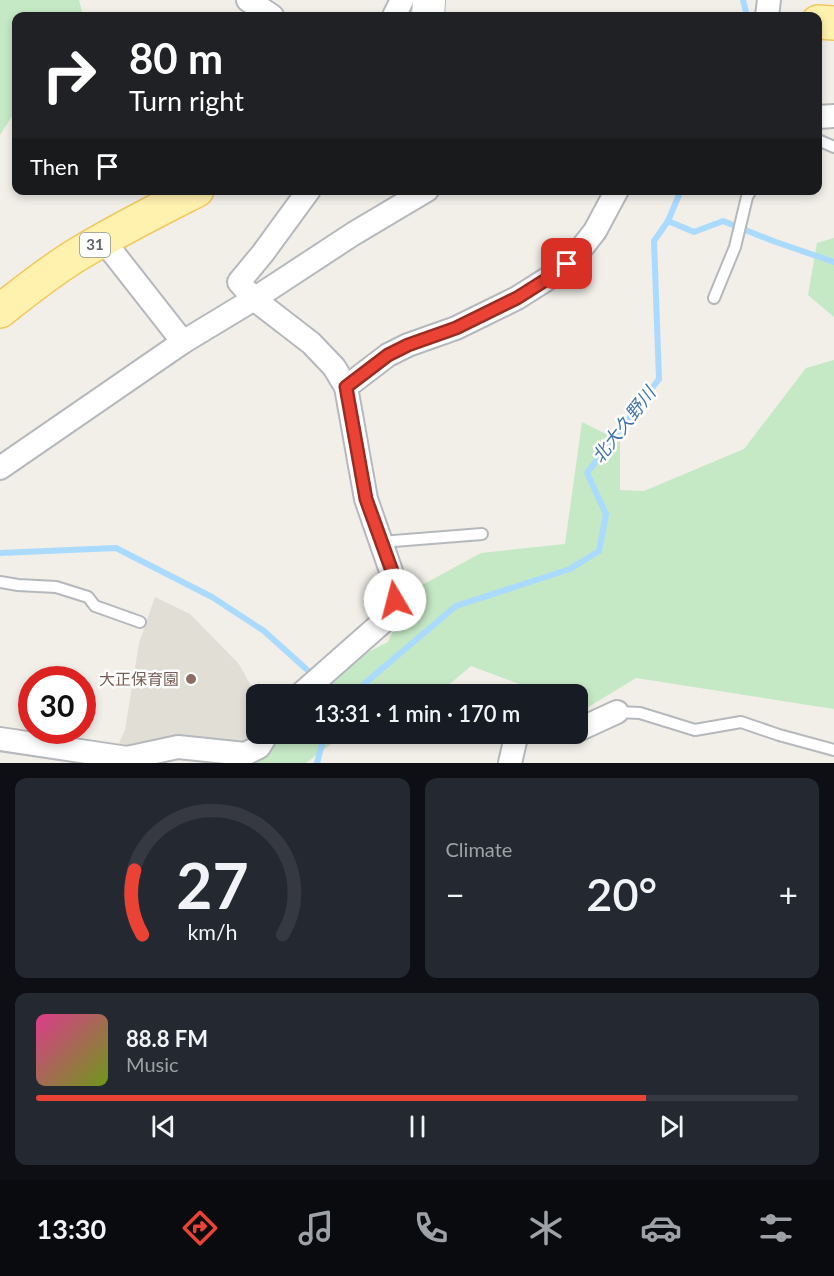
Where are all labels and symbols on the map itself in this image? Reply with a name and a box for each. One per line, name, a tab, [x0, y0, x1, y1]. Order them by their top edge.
road number: 31	[80, 233, 110, 257]
pin	[541, 238, 592, 289]
water label: 北大久野川	[587, 381, 661, 467]
position arrow	[363, 568, 427, 632]
speed limit sign: 30	[18, 666, 96, 744]
place label: 大正保育園	[99, 669, 179, 688]
marker: 大正保育園	[184, 672, 198, 686]

